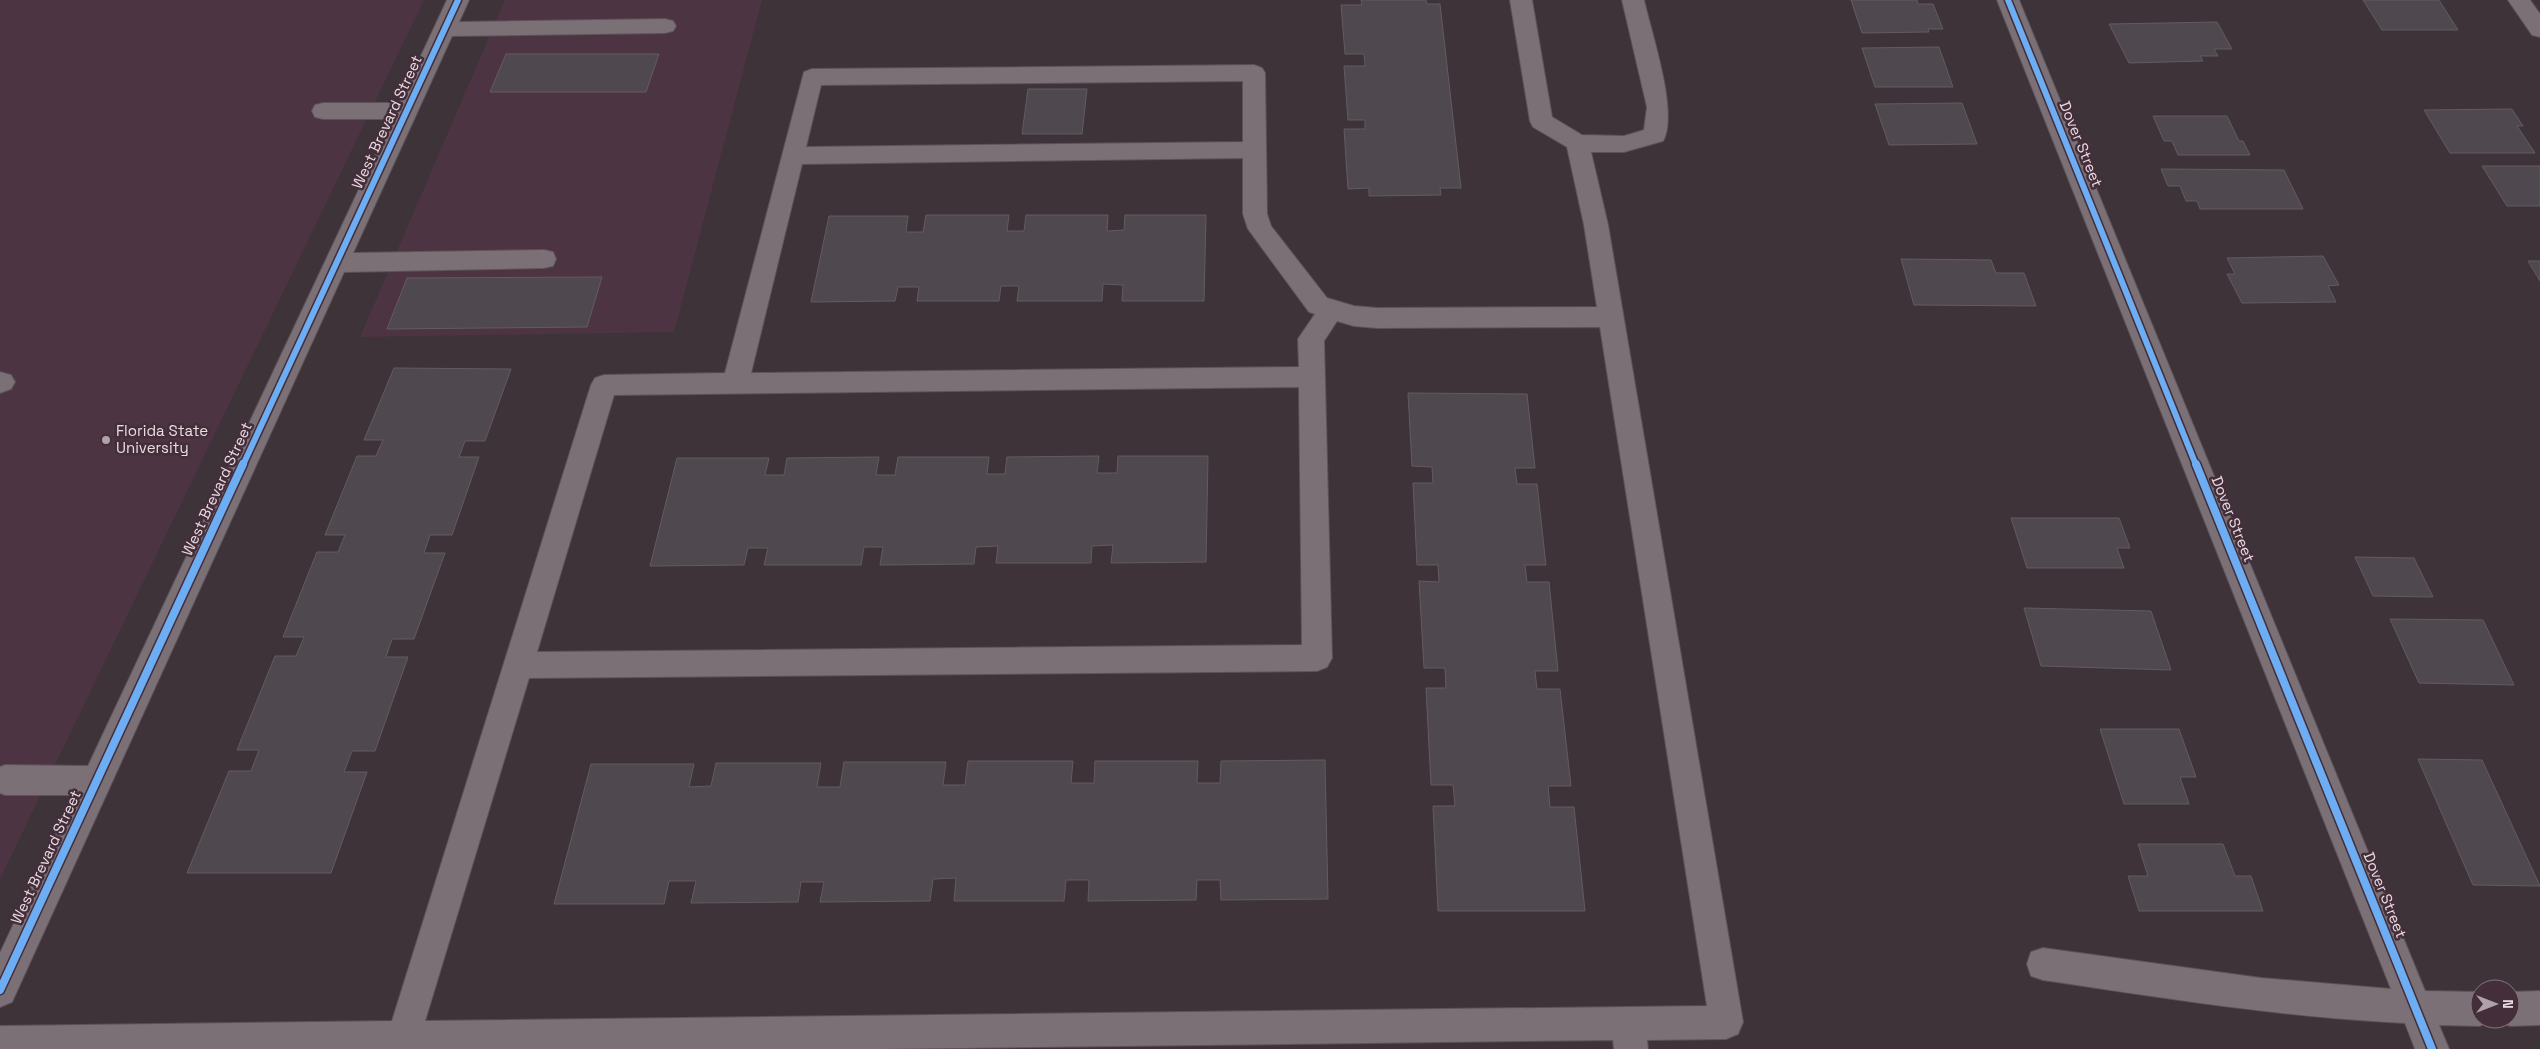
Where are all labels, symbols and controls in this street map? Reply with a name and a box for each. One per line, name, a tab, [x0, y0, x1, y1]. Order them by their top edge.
street label: West Brevard Street	[347, 52, 426, 192]
street label: Dover Street	[2056, 98, 2107, 190]
street label: West Brevard Street	[177, 419, 256, 559]
place label: Florida State University	[116, 421, 208, 457]
marker: Florida State University	[100, 434, 112, 446]
street label: Dover Street	[2208, 473, 2259, 565]
street label: West Brevard Street	[6, 787, 85, 927]
street label: Dover Street	[2360, 849, 2411, 941]
north arrow	[2470, 979, 2520, 1029]
text: N	[2499, 999, 2517, 1009]

